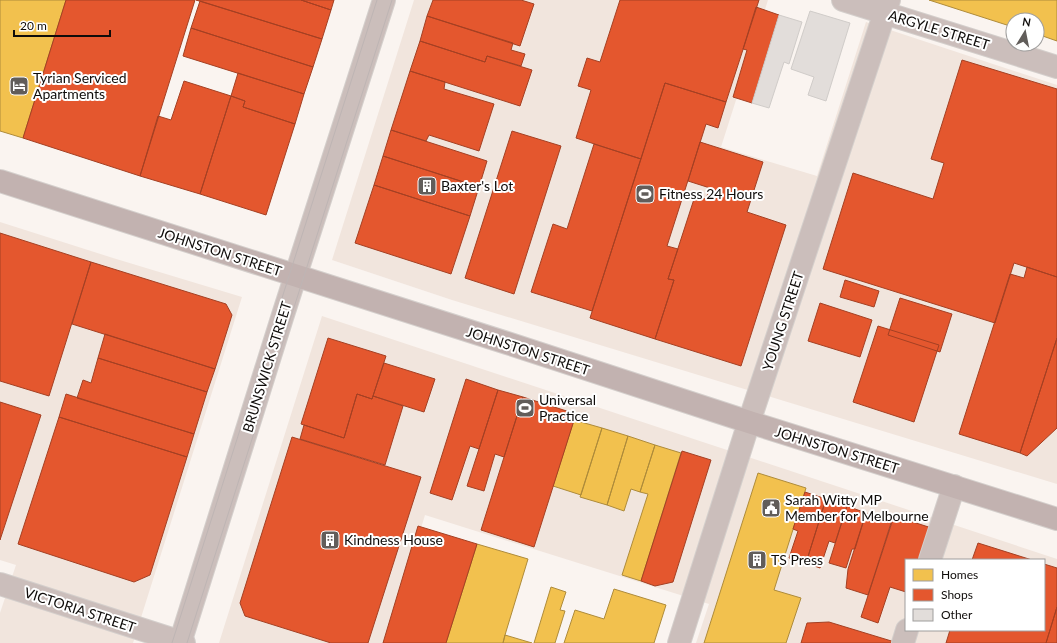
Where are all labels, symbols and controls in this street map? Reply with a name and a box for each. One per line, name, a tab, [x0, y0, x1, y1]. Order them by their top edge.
street label: ARGYLE STREET	[887, 6, 992, 53]
scale bar	[14, 12, 110, 38]
north arrow	[1005, 12, 1045, 52]
text: N	[1022, 15, 1032, 29]
text: 20 m	[20, 18, 47, 33]
place label: Tyrian Serviced Apartments	[33, 69, 127, 102]
hotel icon: Tyrian Serviced Apartments	[8, 75, 30, 97]
building icon: Baxter's Lot	[416, 175, 438, 197]
place label: Baxter's Lot	[441, 177, 513, 194]
sports icon: Fitness 24 Hours	[634, 183, 656, 205]
place label: Fitness 24 Hours	[659, 185, 763, 202]
street label: JOHNSTON STREET	[156, 224, 285, 280]
street label: YOUNG STREET	[758, 268, 807, 373]
street label: BRUNSWICK STREET	[239, 299, 295, 434]
street label: JOHNSTON STREET	[464, 323, 593, 379]
place label: Universal Practice	[539, 391, 596, 424]
sports icon: Universal Practice	[514, 397, 536, 419]
street label: JOHNSTON STREET	[773, 423, 902, 477]
place label: Sarah Witty MP Member for Melbourne	[785, 491, 929, 524]
public building icon: Sarah Witty MP Member for Melbourne	[760, 497, 782, 519]
building icon: Kindness House	[319, 529, 341, 551]
place label: Kindness House	[344, 531, 443, 548]
building icon: TS Press	[746, 549, 768, 571]
place label: TS Press	[771, 551, 823, 568]
legend	[905, 559, 1045, 631]
text: Homes	[941, 567, 978, 582]
street label: VICTORIA STREET	[22, 583, 139, 636]
text: Shops	[941, 587, 973, 602]
text: Other	[941, 607, 973, 622]

